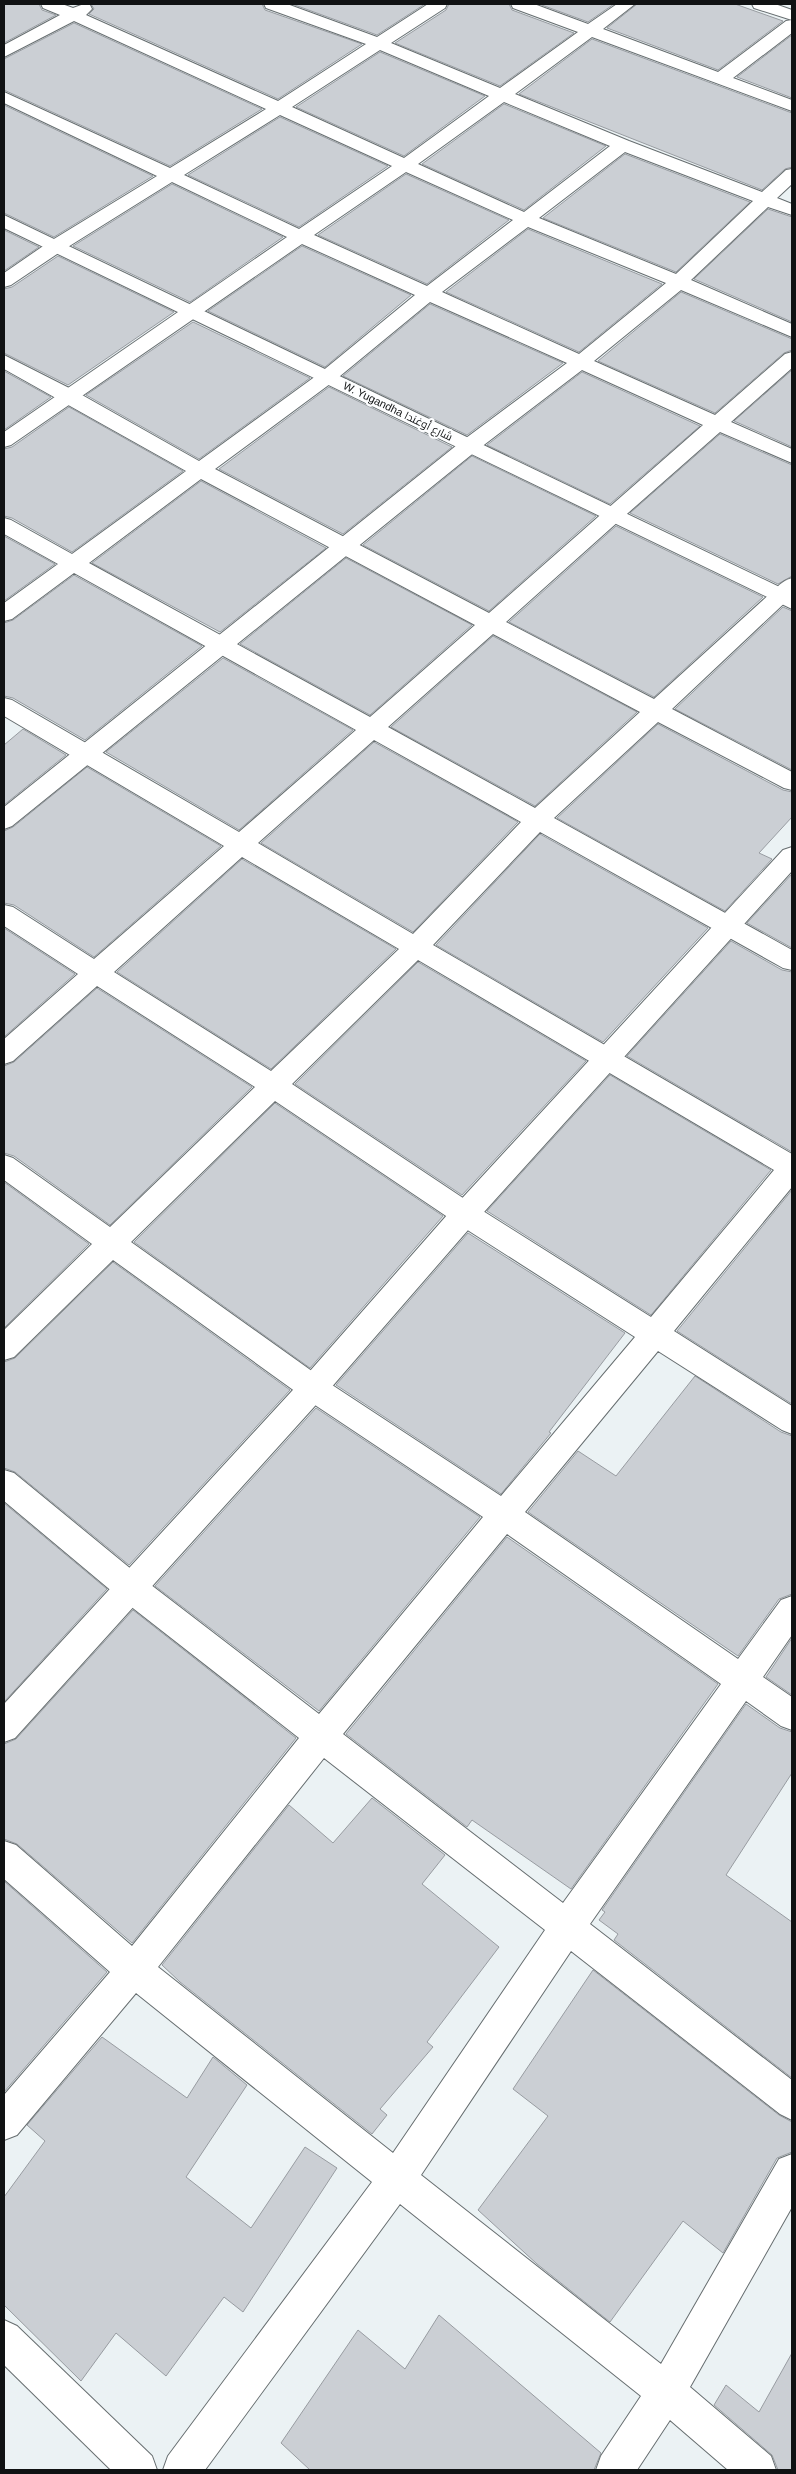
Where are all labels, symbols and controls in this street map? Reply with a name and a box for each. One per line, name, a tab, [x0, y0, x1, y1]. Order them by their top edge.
street label: W. Yugandha شارع أوغندا	[340, 378, 455, 445]

